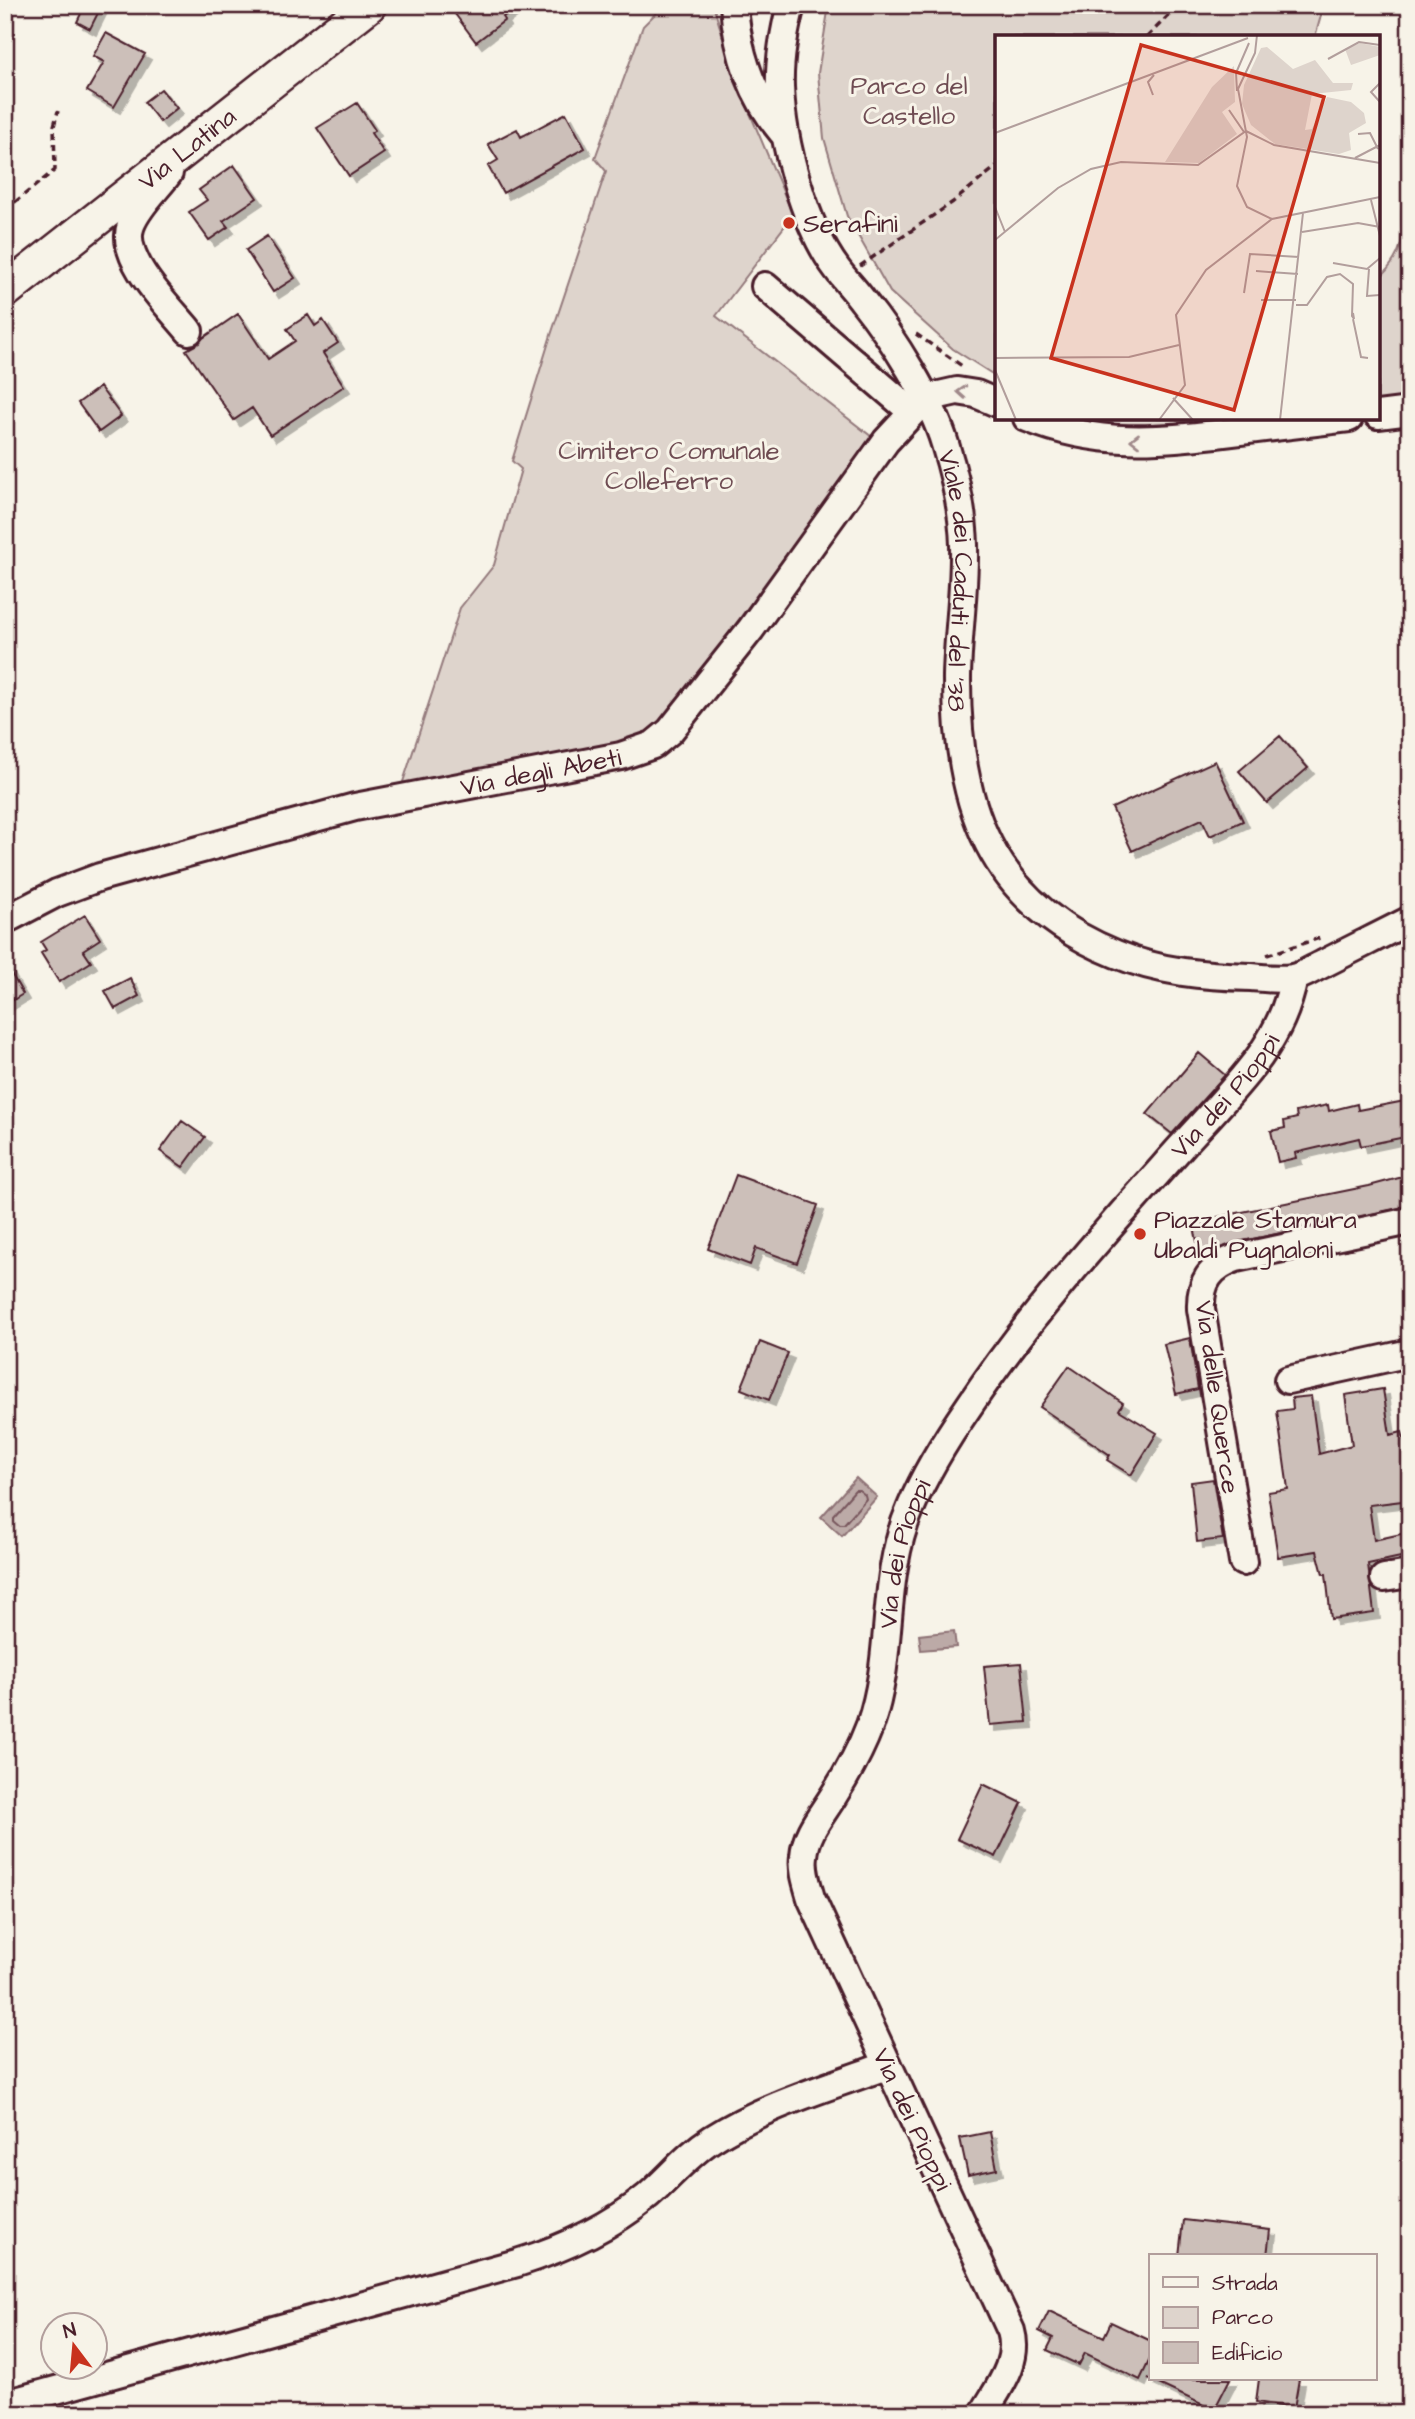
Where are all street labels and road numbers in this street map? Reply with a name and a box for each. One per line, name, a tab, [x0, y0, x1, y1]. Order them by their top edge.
street label: Via Latina	[131, 99, 244, 199]
street label: Viale dei Caduti del '38	[929, 446, 981, 712]
street label: Via degli Abeti	[457, 739, 624, 805]
street label: Via dei Pioppi	[1162, 1027, 1289, 1166]
street label: Via delle Querce	[1186, 1298, 1248, 1496]
street label: Via dei Pioppi	[870, 1473, 940, 1630]
street label: Via dei Pioppi	[863, 2042, 961, 2197]

